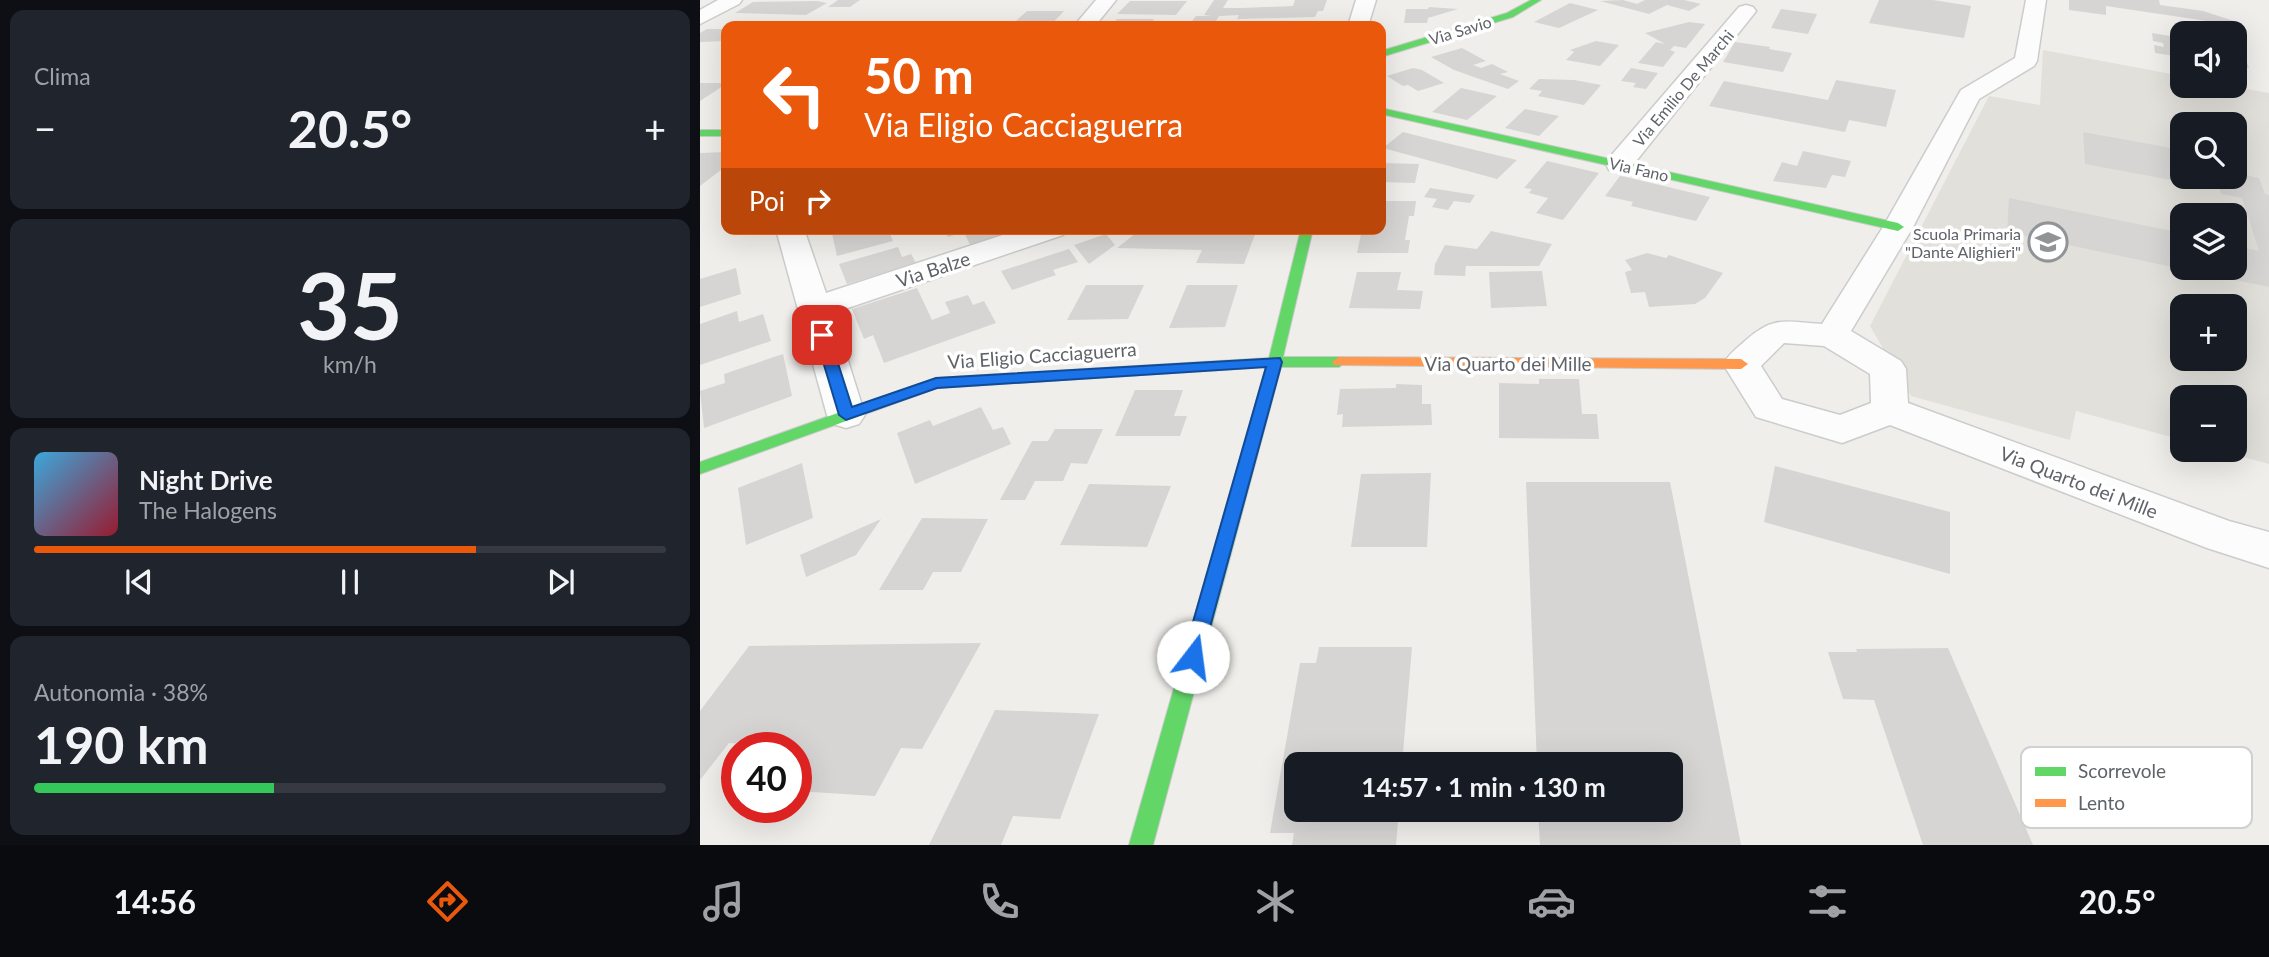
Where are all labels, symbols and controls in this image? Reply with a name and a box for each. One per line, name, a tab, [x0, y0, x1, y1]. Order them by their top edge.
street label: Via Savio	[1427, 12, 1493, 48]
map controls	[2170, 21, 2247, 462]
button: sound	[2170, 21, 2247, 98]
street label: Via Emilio De Marchi	[1629, 26, 1737, 150]
text: 50 m	[864, 46, 974, 104]
icon: left	[749, 49, 840, 140]
text: Clima	[34, 62, 91, 90]
text: 20.5°	[288, 97, 412, 159]
text: −	[34, 105, 56, 151]
text: +	[644, 105, 666, 151]
text: Via Eligio Cacciaguerra	[864, 105, 1183, 144]
button: search	[2170, 112, 2247, 189]
street label: Via Fano	[1607, 153, 1671, 185]
icon: right	[799, 182, 837, 220]
text: Poi	[749, 185, 785, 217]
button: layers	[2170, 203, 2247, 280]
school or university icon: Scuola Primaria "Dante Alighieri"	[2027, 221, 2069, 263]
place label: Scuola Primaria "Dante Alighieri"	[1905, 224, 2021, 261]
street label: Via Balze	[893, 246, 973, 292]
text: 35	[297, 250, 403, 359]
button: +	[2170, 294, 2247, 371]
pin	[792, 305, 852, 365]
icon: arrive	[803, 316, 841, 354]
street label: Via Eligio Cacciaguerra	[947, 337, 1137, 373]
text: km/h	[323, 350, 377, 378]
street label: Via Quarto dei Mille	[1424, 352, 1592, 375]
button: −	[2170, 385, 2247, 462]
street label: Via Quarto dei Mille	[1997, 441, 2161, 523]
text: Night Drive	[139, 464, 273, 496]
text: The Halogens	[139, 496, 277, 524]
icon: previous	[120, 563, 158, 601]
icon: pause	[331, 563, 369, 601]
icon: next	[542, 563, 580, 601]
position arrow	[1156, 620, 1230, 694]
text: Autonomia · 38%	[34, 678, 208, 706]
text: 190 km	[34, 713, 208, 775]
speed limit sign: 40	[721, 732, 812, 823]
legend	[2021, 747, 2252, 828]
text: Scorrevole	[2078, 759, 2166, 782]
text: 14:57 · 1 min · 130 m	[1361, 771, 1606, 803]
text: Lento	[2078, 791, 2125, 814]
icon: directions	[423, 877, 472, 926]
icon: music	[699, 877, 748, 926]
icon: phone	[975, 877, 1024, 926]
icon: climate	[1251, 877, 1300, 926]
icon: car	[1527, 877, 1576, 926]
icon: filters	[1803, 877, 1852, 926]
text: 14:56	[113, 882, 196, 921]
text: 20.5°	[2079, 882, 2155, 921]

